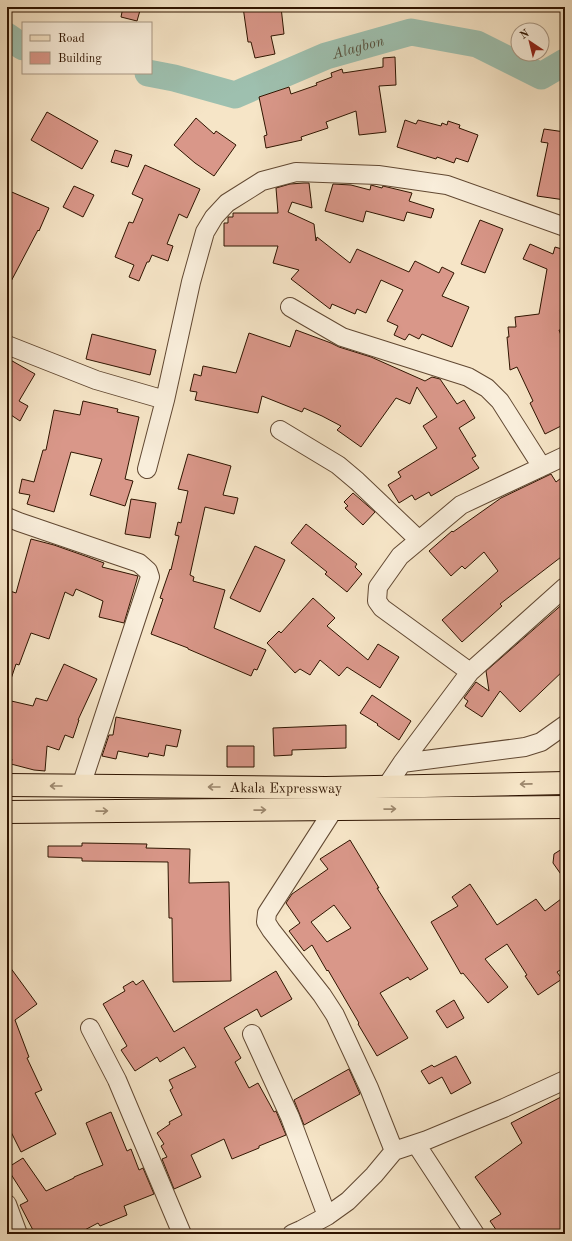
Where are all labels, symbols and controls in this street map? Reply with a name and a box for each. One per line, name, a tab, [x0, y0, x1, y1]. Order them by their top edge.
legend	[22, 22, 152, 74]
north arrow	[510, 22, 550, 62]
text: N	[519, 28, 532, 42]
text: Road	[58, 33, 85, 45]
water label: Alagbon	[330, 34, 386, 63]
text: Building	[58, 53, 102, 65]
one-way arrow	[520, 780, 533, 787]
street label: Akala Expressway	[230, 781, 343, 796]
one-way arrow	[50, 782, 63, 790]
one-way arrow	[208, 783, 221, 791]
one-way arrow	[383, 805, 396, 812]
one-way arrow	[253, 806, 266, 814]
one-way arrow	[95, 807, 108, 815]

